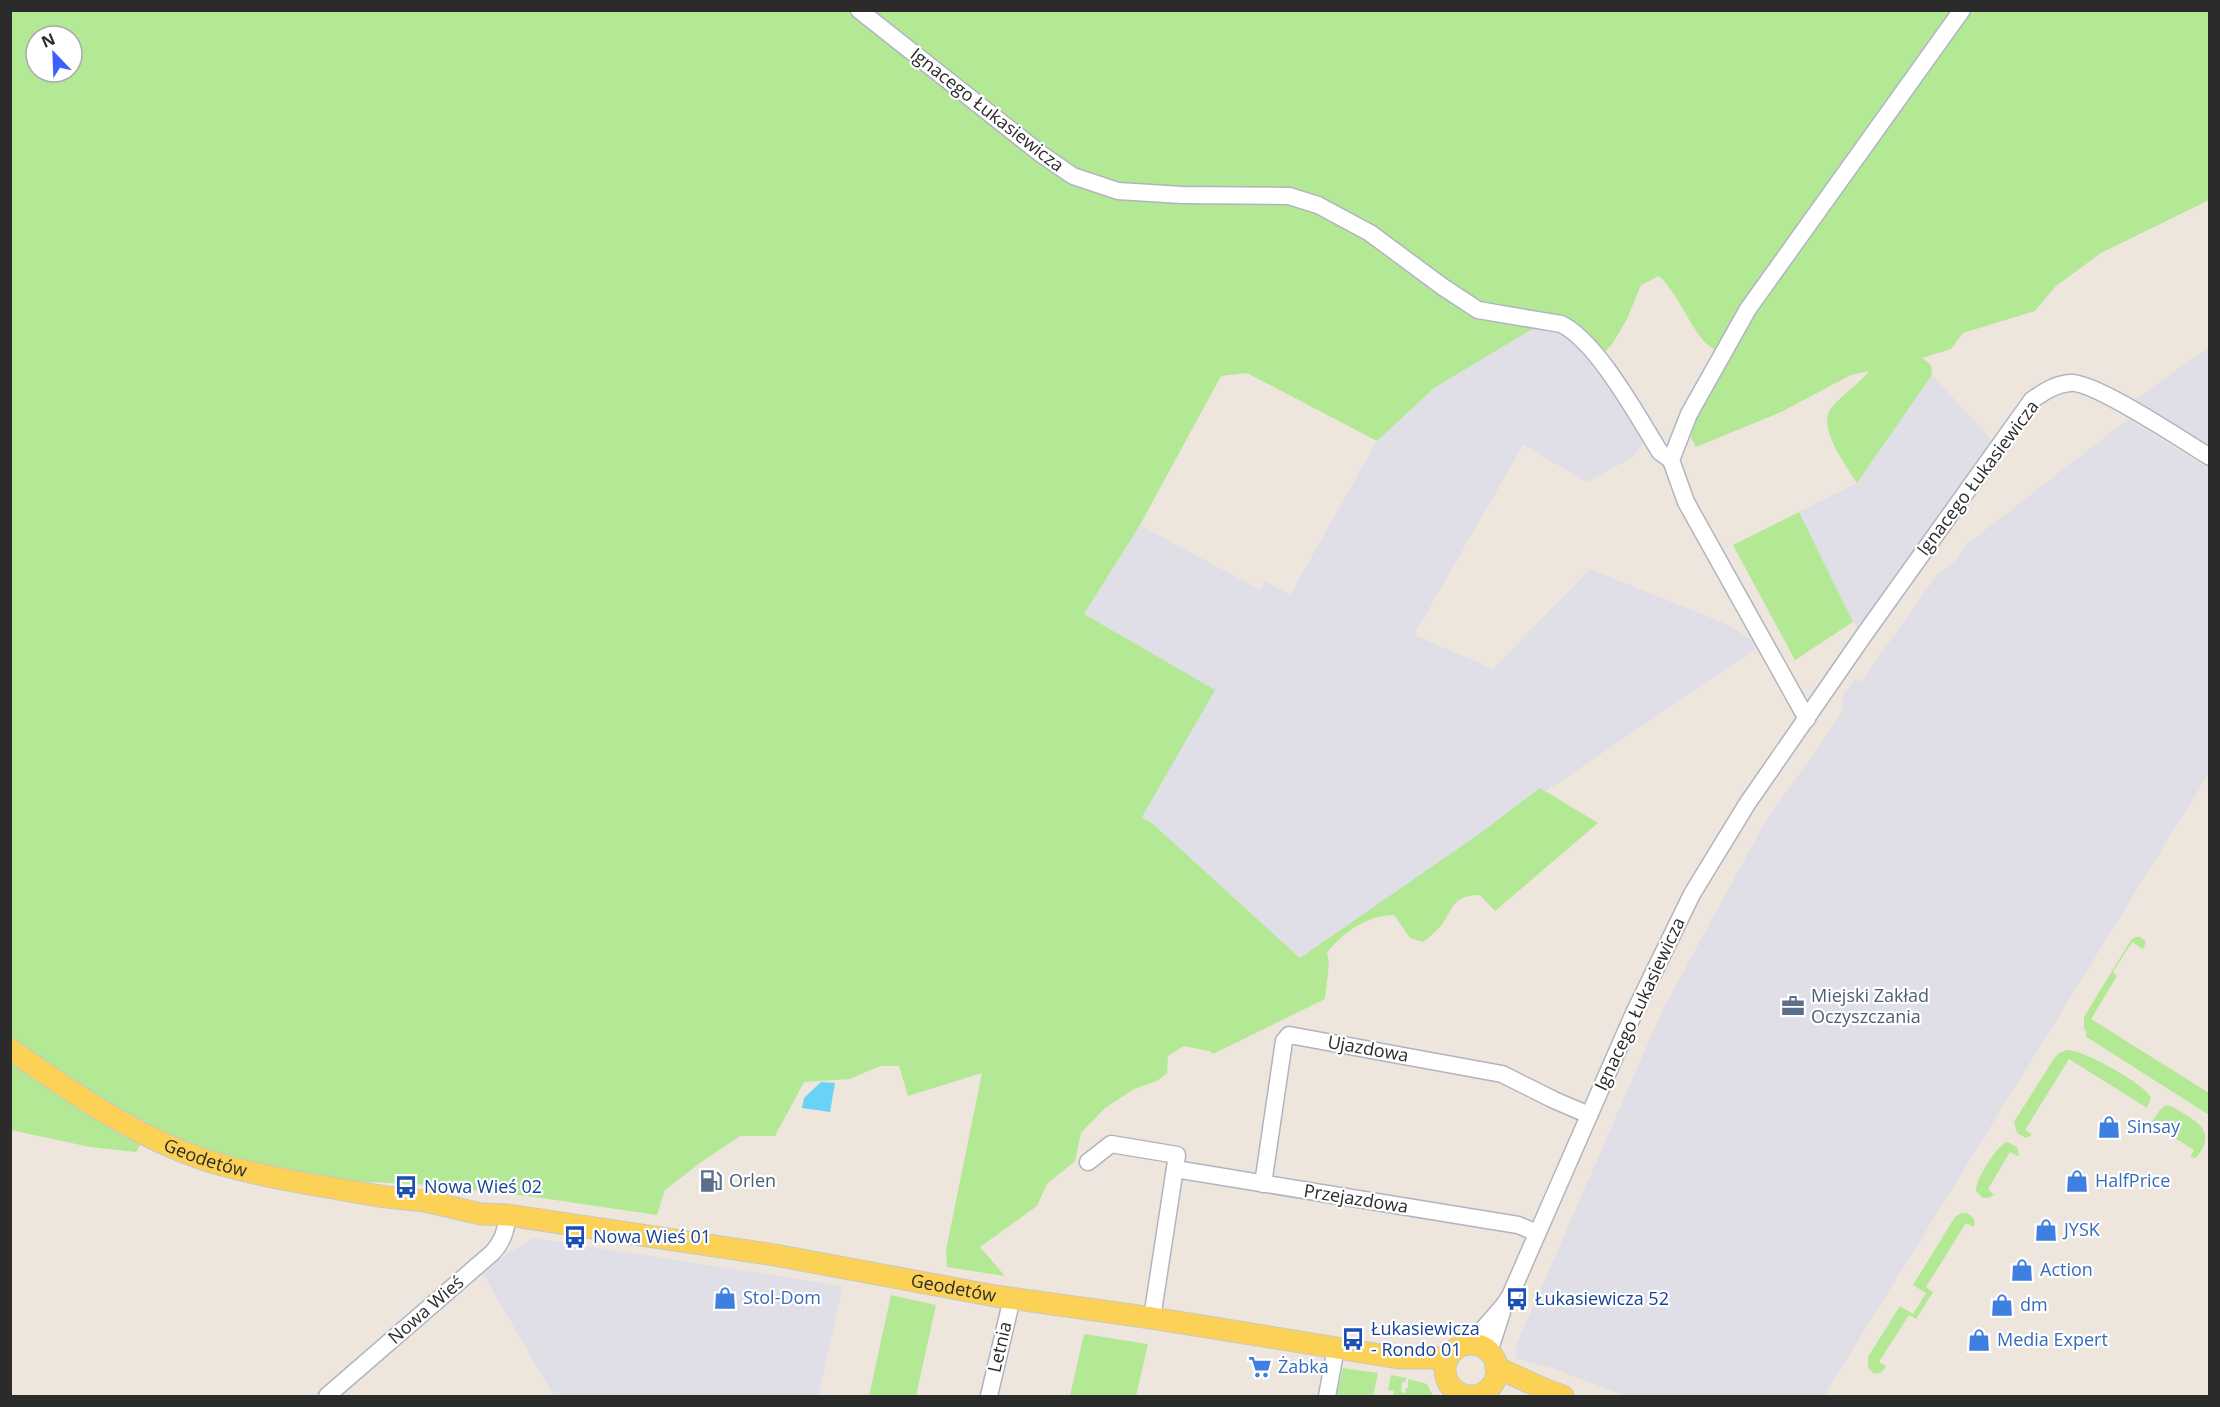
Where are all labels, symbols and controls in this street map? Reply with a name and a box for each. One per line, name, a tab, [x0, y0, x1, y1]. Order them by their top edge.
north arrow	[24, 24, 84, 84]
text: N	[38, 28, 58, 53]
street label: Ignacego Łukasiewicza	[906, 42, 1069, 177]
street label: Ignacego Łukasiewicza	[1911, 395, 2044, 560]
street label: Ignacego Łukasiewicza	[1588, 913, 1690, 1094]
place label: Miejski Zakład Oczyszczania	[1811, 983, 1929, 1028]
office icon: Miejski Zakład Oczyszczania	[1780, 993, 1806, 1019]
street label: Ujazdowa	[1326, 1029, 1411, 1067]
shop icon: Sinsay	[2096, 1114, 2122, 1140]
place label: Sinsay	[2127, 1114, 2181, 1138]
street label: Geodetów	[160, 1132, 250, 1182]
fuel station icon: Orlen	[698, 1168, 724, 1194]
place label: Orlen	[729, 1168, 776, 1192]
shop icon: HalfPrice	[2064, 1168, 2090, 1194]
place label: HalfPrice	[2095, 1168, 2170, 1192]
bus stop icon: Nowa Wieś 02	[393, 1174, 419, 1200]
place label: Nowa Wieś 02	[424, 1174, 542, 1198]
street label: Przejazdowa	[1302, 1178, 1410, 1218]
shop icon: JYSK	[2033, 1217, 2059, 1243]
place label: JYSK	[2062, 1217, 2101, 1241]
bus stop icon: Nowa Wieś 01	[562, 1224, 588, 1250]
place label: Nowa Wieś 01	[593, 1224, 711, 1248]
shop icon: Action	[2009, 1257, 2035, 1283]
place label: Action	[2040, 1257, 2093, 1281]
street label: Geodetów	[909, 1268, 998, 1307]
street label: Nowa Wieś	[382, 1270, 468, 1349]
shop icon: Stol-Dom	[712, 1285, 738, 1311]
place label: Stol-Dom	[743, 1285, 821, 1309]
bus stop icon: Łukasiewicza 52	[1504, 1286, 1530, 1312]
place label: Łukasiewicza 52	[1535, 1286, 1669, 1310]
shop icon: dm	[1989, 1292, 2015, 1318]
place label: dm	[2020, 1292, 2048, 1316]
place label: Łukasiewicza - Rondo 01	[1371, 1316, 1480, 1361]
street label: Letnia	[982, 1319, 1017, 1375]
bus stop icon: Łukasiewicza - Rondo 01	[1340, 1326, 1366, 1352]
shop icon: Media Expert	[1966, 1327, 1992, 1353]
place label: Media Expert	[1997, 1327, 2108, 1351]
supermarket icon: Żabka	[1247, 1354, 1273, 1380]
place label: Żabka	[1278, 1354, 1329, 1378]

